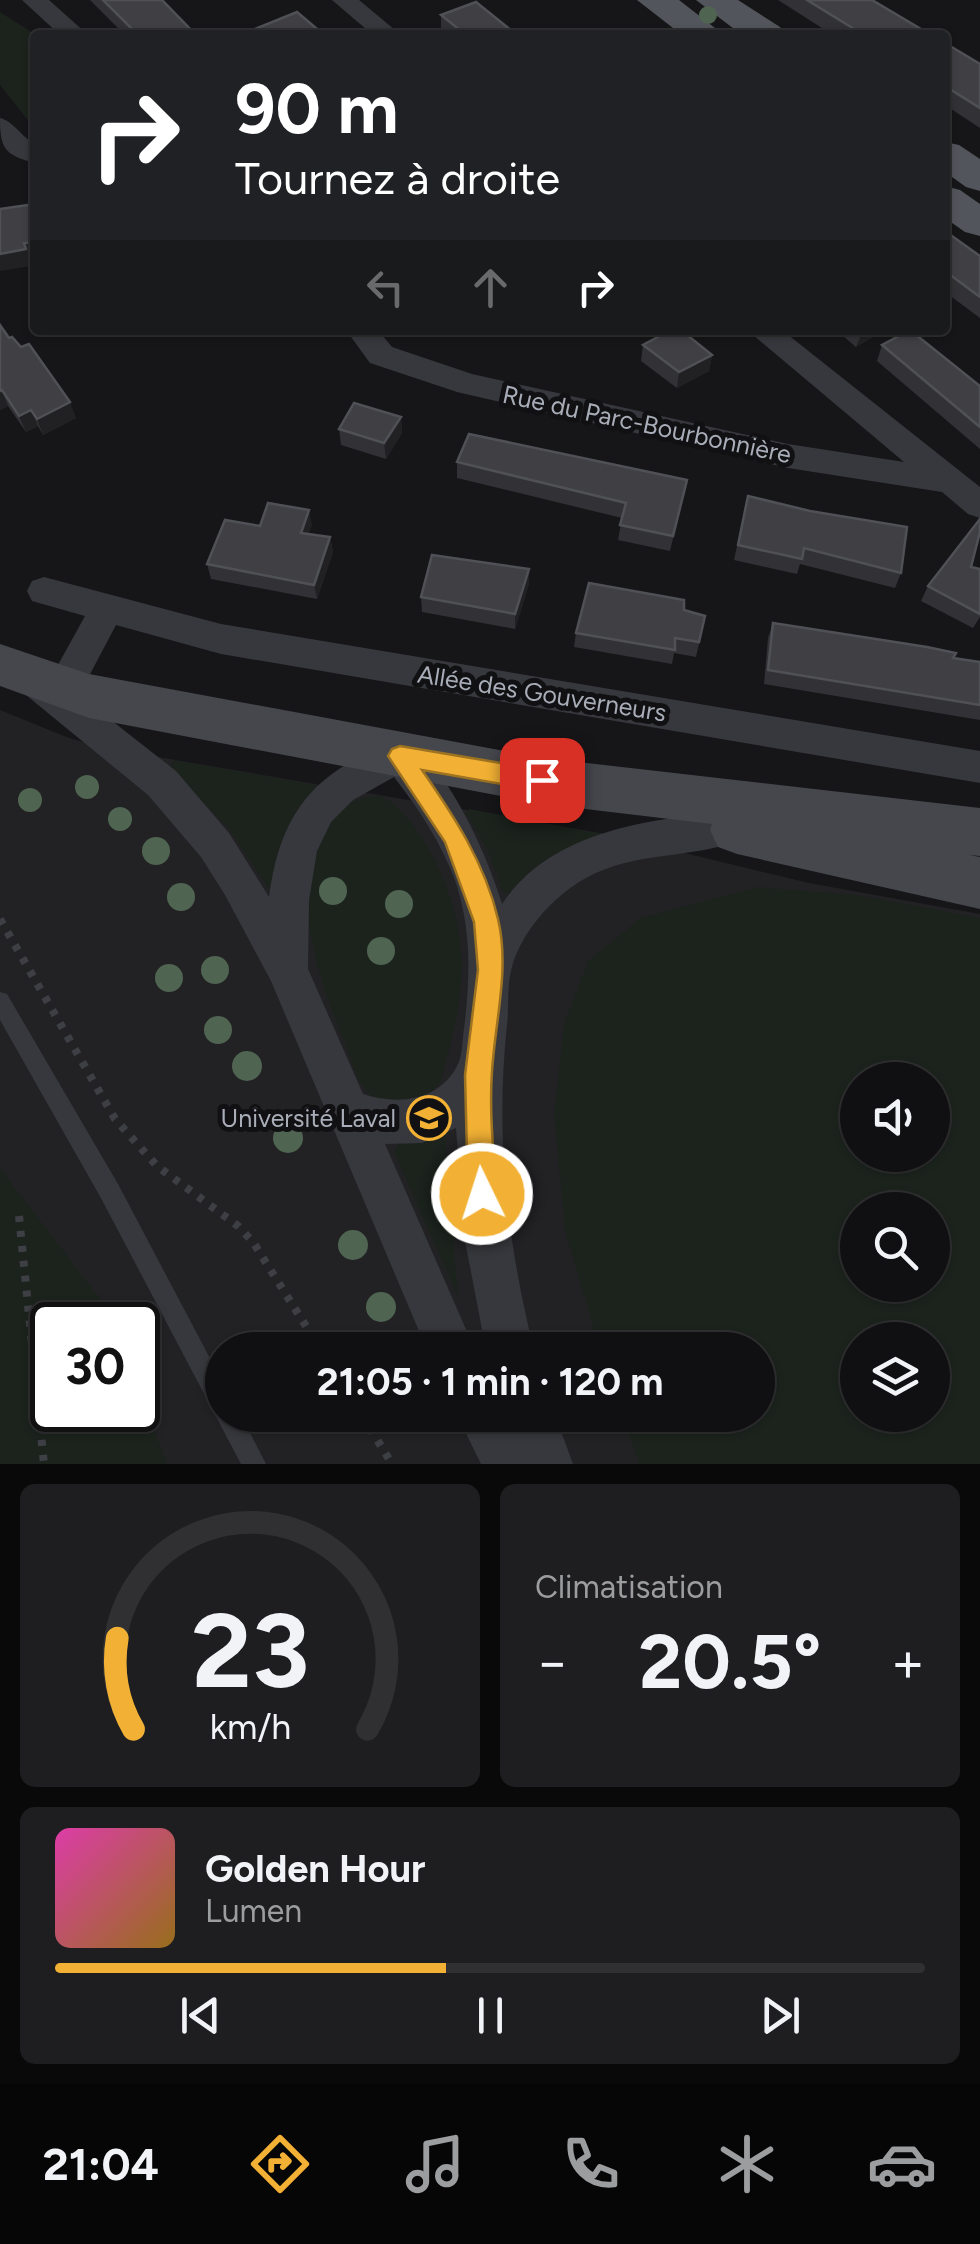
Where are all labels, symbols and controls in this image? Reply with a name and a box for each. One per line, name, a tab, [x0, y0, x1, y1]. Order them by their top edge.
text: 90 m	[235, 66, 399, 151]
icon: right	[70, 70, 200, 200]
text: Tournez à droite	[235, 151, 560, 205]
icon: left	[358, 260, 413, 315]
icon: ahead	[463, 260, 518, 315]
icon: right	[568, 260, 623, 315]
street label: Rue du Parc-Bourbonnière	[500, 379, 794, 469]
street label: Allée des Gouverneurs	[415, 659, 669, 727]
pin	[500, 738, 585, 823]
icon: arrive	[515, 753, 570, 808]
map controls	[840, 1062, 950, 1432]
button: sound	[840, 1062, 950, 1172]
school or university icon: Université Laval	[406, 1095, 452, 1141]
place label: Université Laval	[221, 1103, 396, 1133]
position arrow	[430, 1142, 534, 1246]
button: search	[840, 1192, 950, 1302]
speed limit sign: 30	[30, 1302, 160, 1432]
button: layers	[840, 1322, 950, 1432]
text: 21:05 · 1 min · 120 m	[317, 1359, 663, 1405]
text: Climatisation	[535, 1568, 723, 1606]
text: 23	[191, 1588, 309, 1713]
text: 20.5°	[639, 1617, 821, 1707]
text: −	[535, 1629, 569, 1695]
text: +	[891, 1629, 925, 1695]
text: km/h	[209, 1705, 291, 1748]
text: Golden Hour	[205, 1846, 426, 1892]
text: Lumen	[205, 1892, 302, 1930]
icon: previous	[173, 1988, 228, 2043]
icon: pause	[463, 1988, 518, 2043]
icon: next	[753, 1988, 808, 2043]
icon: directions	[245, 2129, 315, 2199]
icon: music	[400, 2129, 470, 2199]
icon: phone	[556, 2129, 626, 2199]
icon: climate	[712, 2129, 782, 2199]
icon: car	[867, 2129, 937, 2199]
text: 21:04	[43, 2137, 159, 2191]

